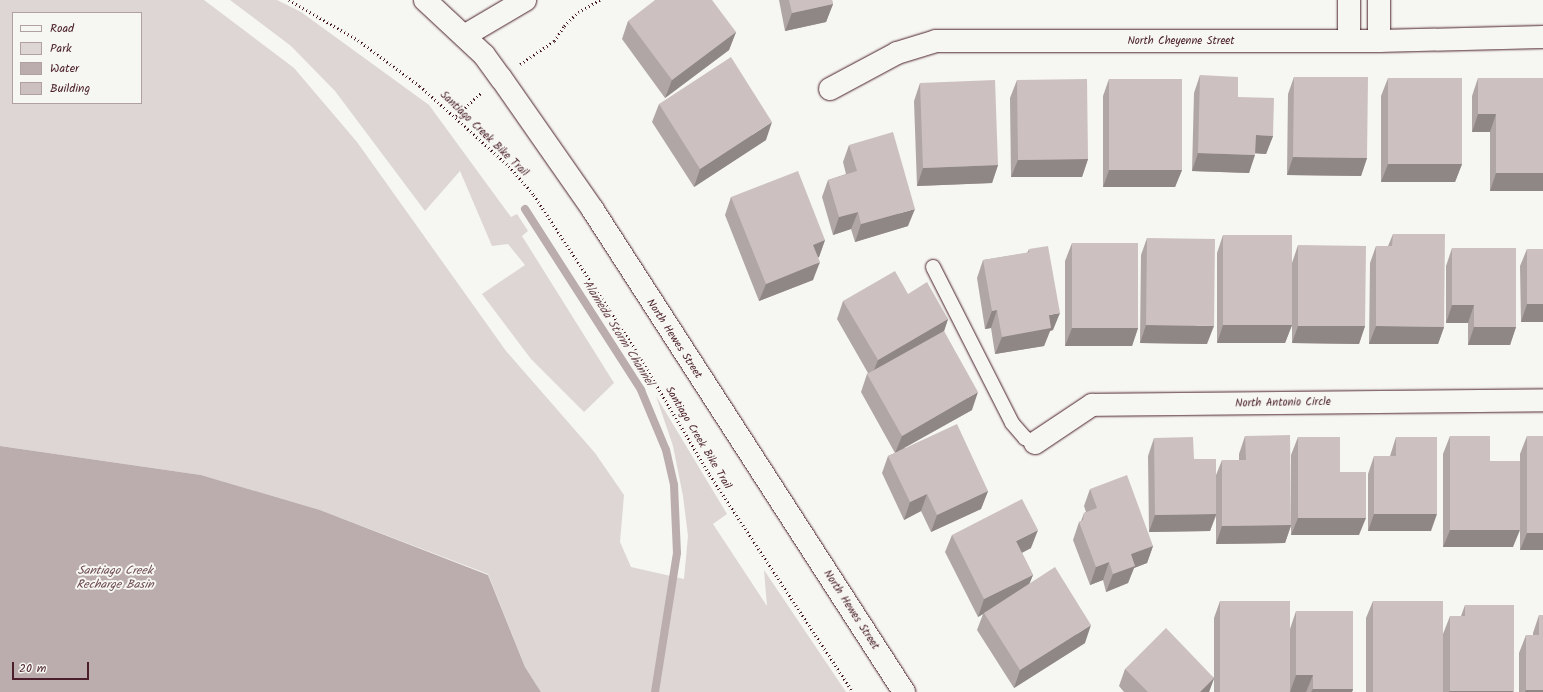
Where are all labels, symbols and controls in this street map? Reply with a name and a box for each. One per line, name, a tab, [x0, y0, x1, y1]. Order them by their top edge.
legend	[12, 12, 142, 104]
text: Road	[50, 19, 74, 38]
street label: North Cheyenne Street	[1127, 34, 1235, 48]
text: Park	[50, 39, 72, 58]
text: Water	[50, 59, 79, 78]
text: Building	[50, 79, 90, 98]
street label: Santiago Creek Bike Trail	[437, 88, 531, 180]
water label: Alameda Storm Channel	[579, 277, 657, 389]
street label: North Hewes Street	[643, 297, 705, 381]
street label: Santiago Creek Bike Trail	[662, 384, 734, 492]
street label: North Antonio Circle	[1235, 396, 1331, 410]
water label: Santiago Creek Recharge Basin	[76, 564, 154, 592]
street label: North Hewes Street	[820, 568, 882, 652]
scale bar	[14, 654, 91, 680]
text: 20 m	[19, 659, 46, 678]

